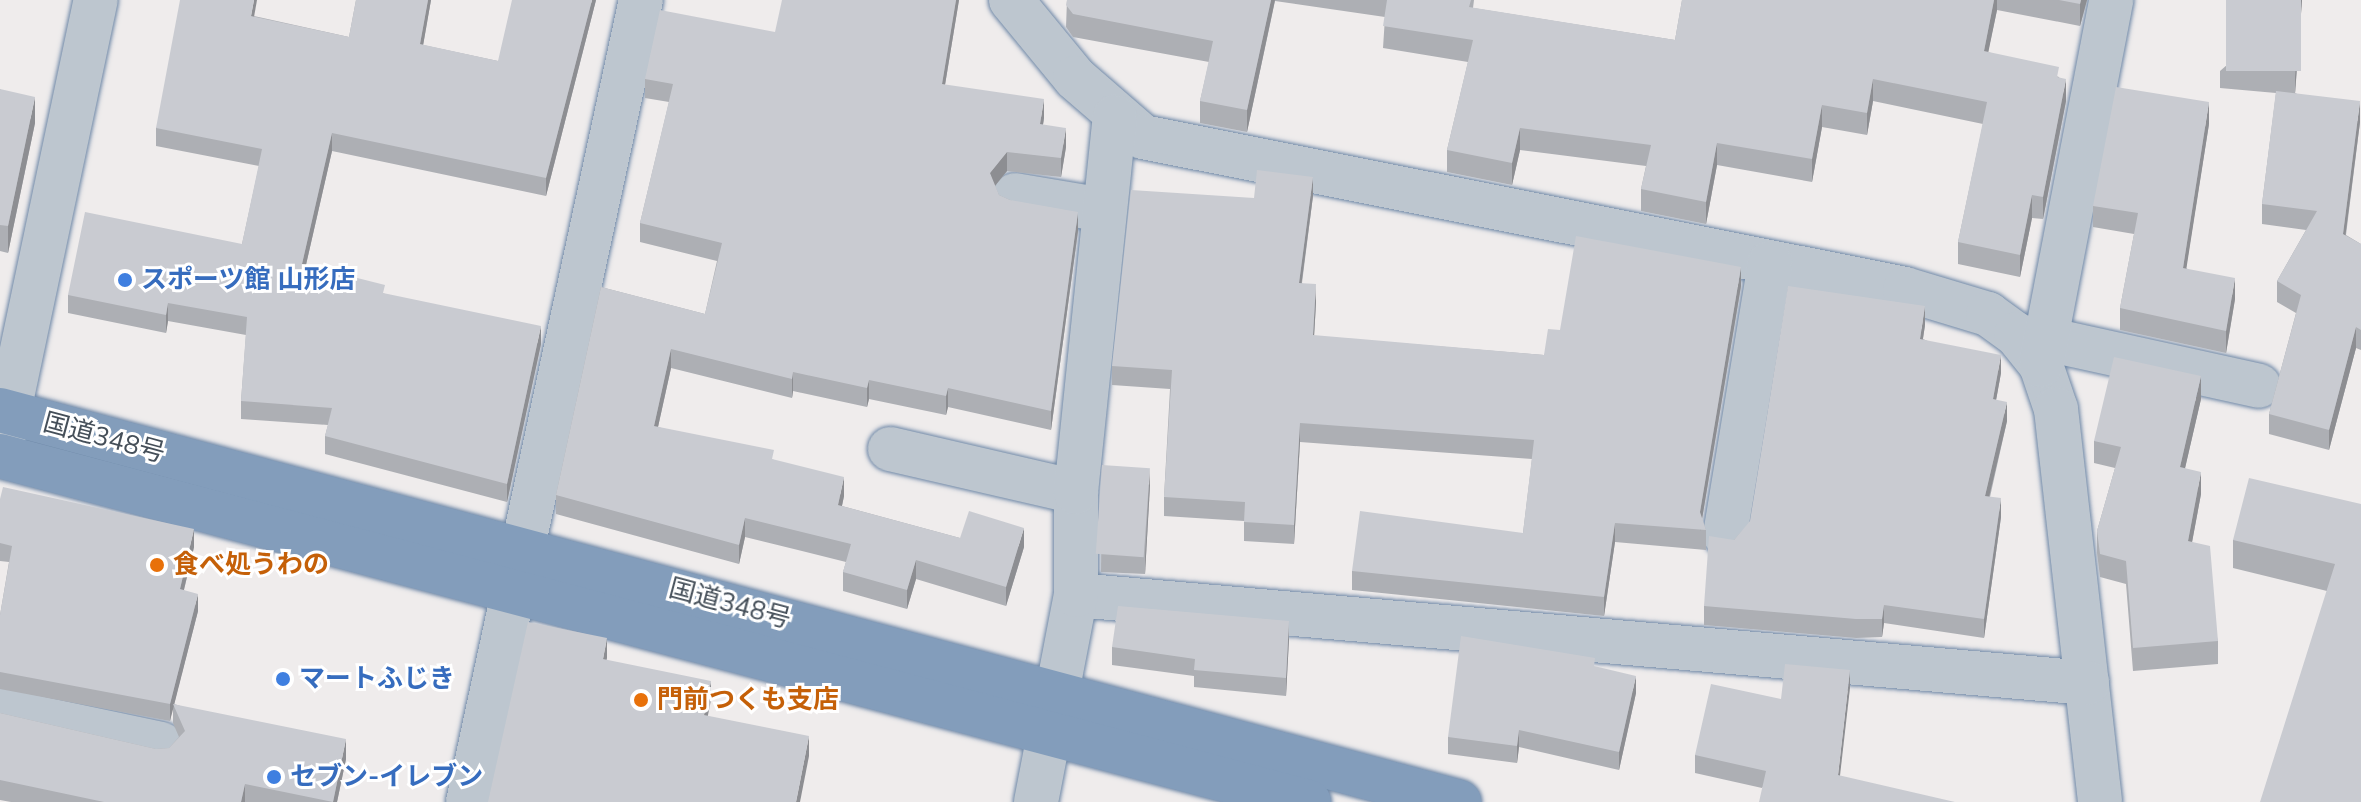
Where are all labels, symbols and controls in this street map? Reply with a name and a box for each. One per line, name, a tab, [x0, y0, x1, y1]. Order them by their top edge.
place label: スポーツ館 山形店	[141, 264, 356, 296]
marker: スポーツ館 山形店	[116, 271, 134, 289]
street label: 国道348号	[40, 407, 168, 469]
place label: 食べ処うわの	[173, 549, 329, 581]
marker: 食べ処うわの	[148, 556, 166, 574]
street label: 国道348号	[666, 573, 794, 635]
place label: マートふじき	[299, 663, 455, 695]
marker: マートふじき	[274, 670, 292, 688]
place label: 門前つくも支店	[657, 684, 839, 716]
marker: 門前つくも支店	[632, 691, 650, 709]
place label: セブン-イレブン	[290, 761, 483, 793]
marker: セブン-イレブン	[265, 768, 283, 786]

